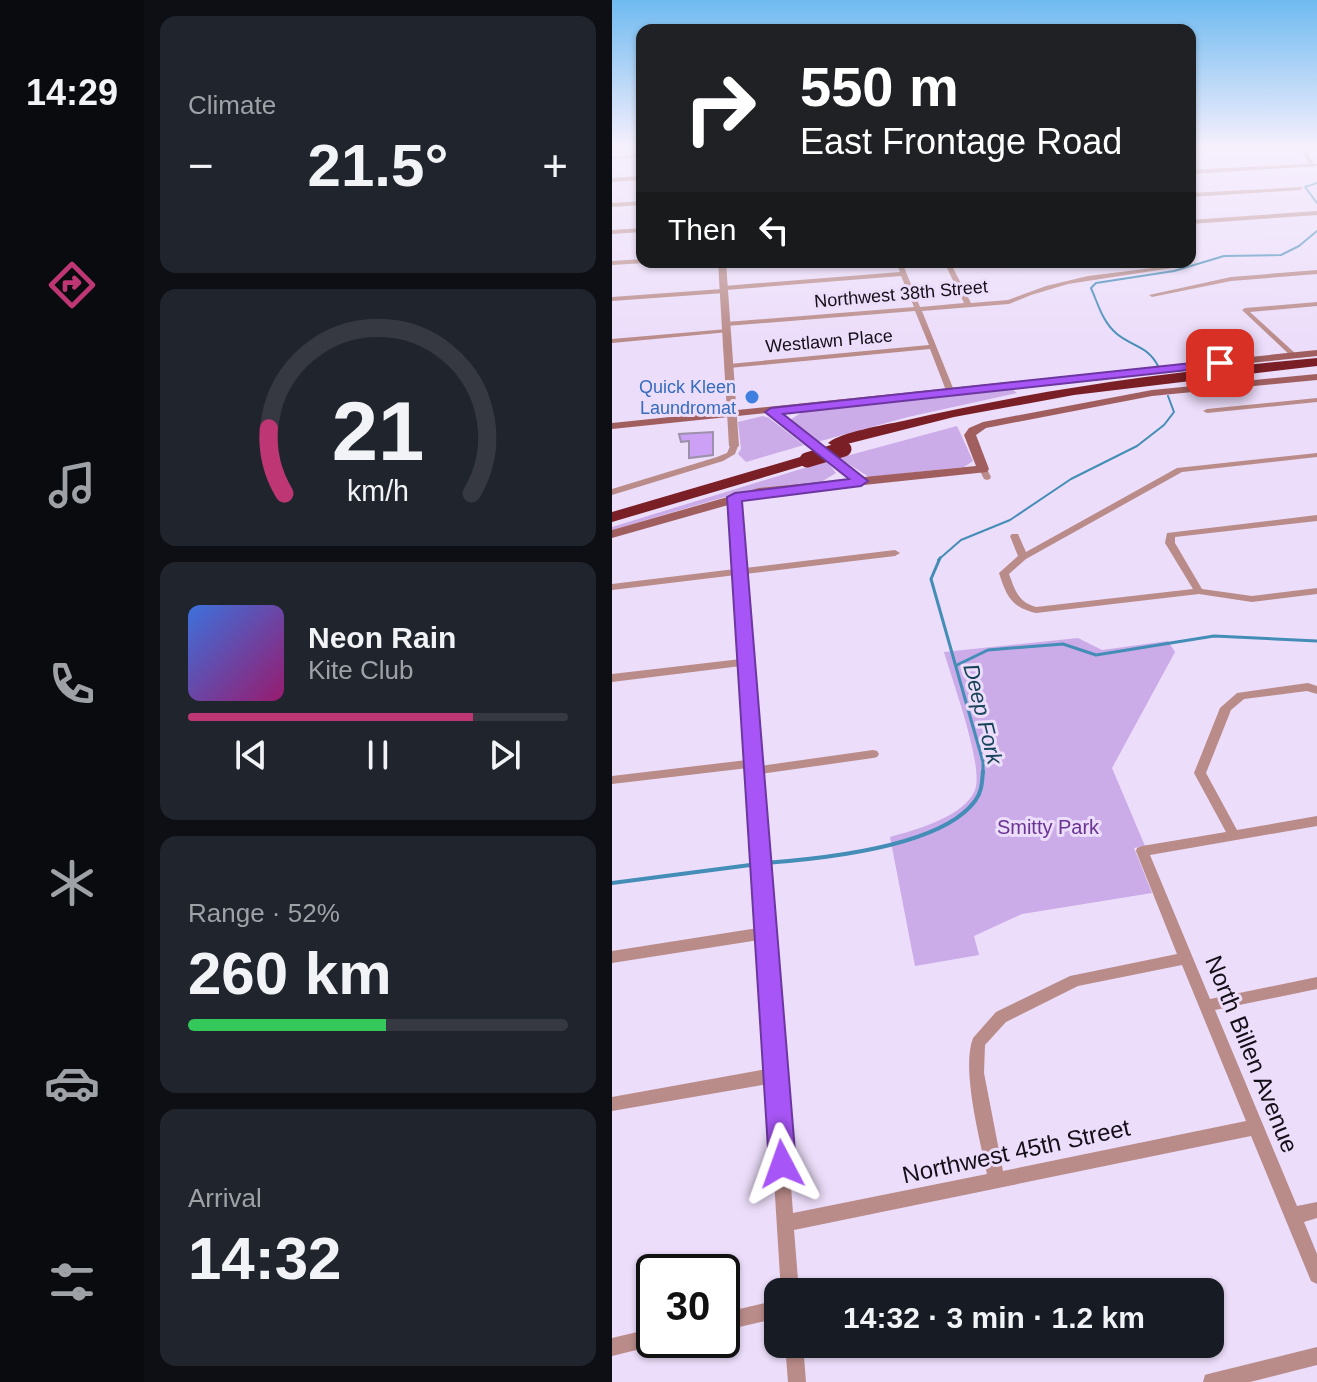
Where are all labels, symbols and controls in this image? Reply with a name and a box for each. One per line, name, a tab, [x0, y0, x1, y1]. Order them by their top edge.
text: 550 m	[800, 55, 959, 118]
icon: right	[668, 56, 772, 160]
text: 14:29	[26, 72, 118, 113]
text: Climate	[188, 90, 276, 120]
text: East Frontage Road	[800, 121, 1122, 162]
text: 21.5°	[308, 132, 448, 199]
text: −	[188, 141, 214, 190]
text: +	[542, 141, 568, 190]
icon: left	[752, 208, 796, 252]
text: Then	[668, 213, 736, 246]
icon: directions	[44, 257, 100, 313]
street label: Northwest 38th Street	[813, 276, 989, 312]
street label: Westlawn Place	[765, 325, 893, 357]
pin	[1186, 329, 1254, 397]
icon: arrive	[1198, 341, 1242, 385]
place label: Quick Kleen Laundromat	[639, 377, 736, 418]
text: 21	[332, 384, 424, 477]
marker: Quick Kleen Laundromat	[743, 388, 761, 406]
icon: music	[44, 457, 100, 513]
text: km/h	[347, 475, 409, 507]
text: Neon Rain	[308, 621, 456, 654]
text: Kite Club	[308, 655, 414, 685]
icon: phone	[44, 656, 100, 712]
water label: Deep Fork	[958, 661, 1008, 768]
icon: previous	[229, 733, 273, 777]
icon: pause	[356, 733, 400, 777]
icon: next	[483, 733, 527, 777]
park label: Smitty Park	[997, 816, 1100, 838]
icon: climate	[44, 855, 100, 911]
text: Range · 52%	[188, 898, 340, 928]
text: 260 km	[188, 940, 392, 1007]
street label: North Billen Avenue	[1200, 951, 1304, 1157]
icon: car	[44, 1055, 100, 1111]
street label: Northwest 45th Street	[900, 1114, 1133, 1188]
position arrow	[740, 1122, 824, 1206]
text: Arrival	[188, 1183, 262, 1213]
text: 14:32	[188, 1225, 341, 1292]
icon: filters	[44, 1254, 100, 1310]
speed limit sign: 30	[636, 1254, 740, 1358]
text: 14:32 · 3 min · 1.2 km	[843, 1301, 1145, 1334]

